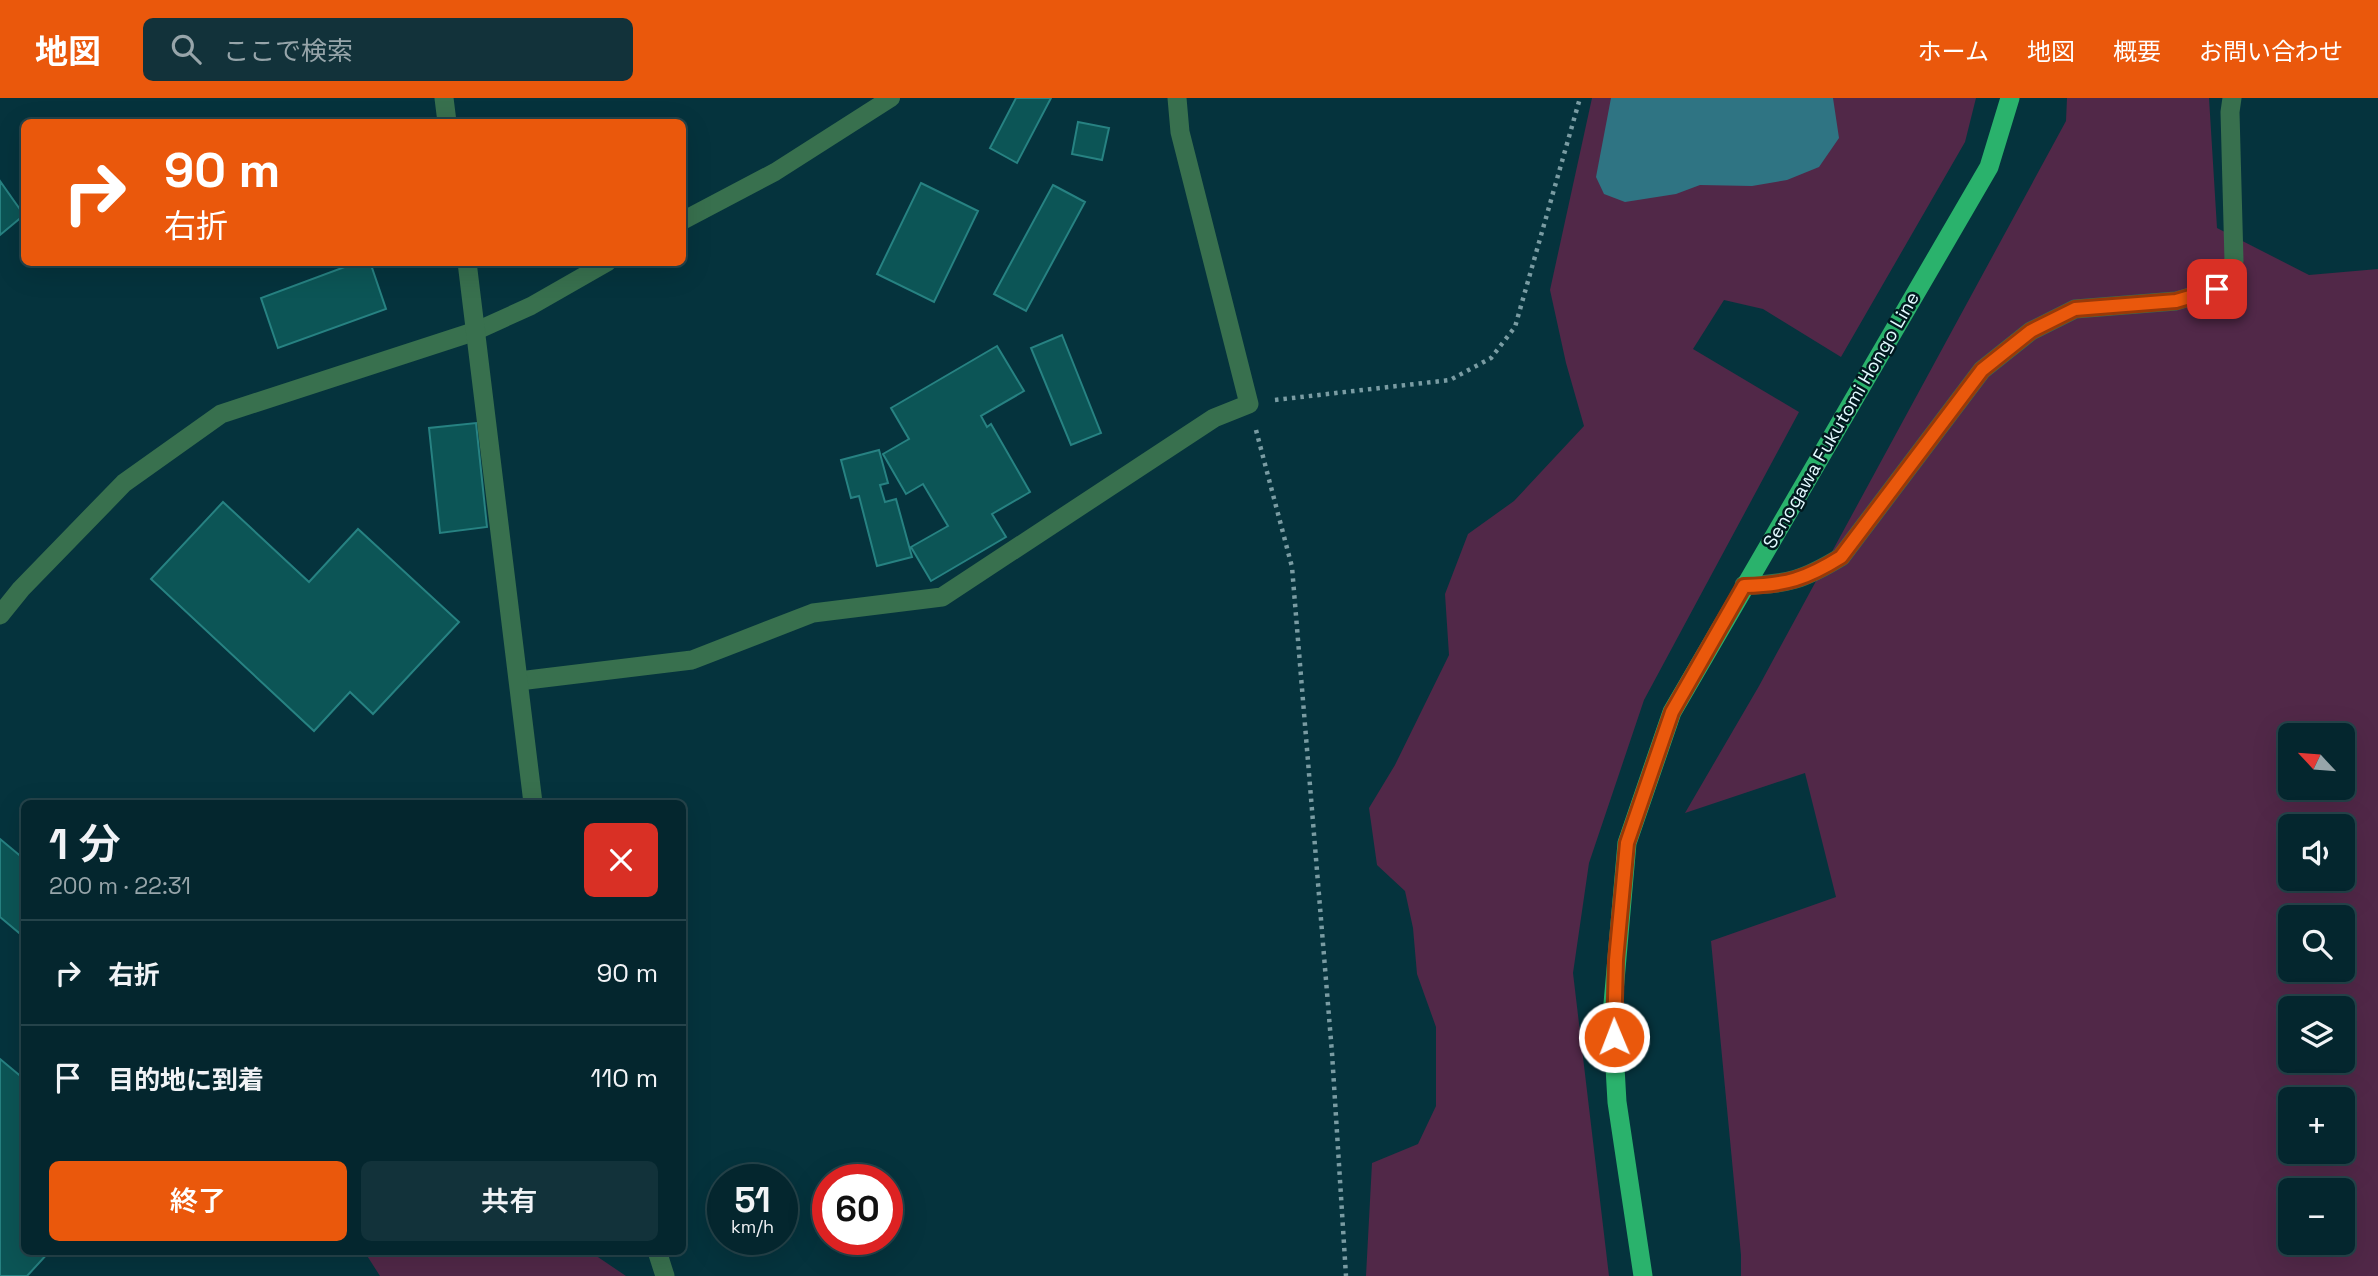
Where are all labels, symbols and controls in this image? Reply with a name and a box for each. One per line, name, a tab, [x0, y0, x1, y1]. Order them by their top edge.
search box	[143, 18, 633, 81]
icon: search	[167, 30, 205, 68]
text: 地図	[35, 31, 101, 73]
text: ここで検索	[223, 34, 353, 68]
text: ホーム	[1918, 36, 1989, 67]
text: 地図	[2027, 36, 2075, 67]
text: 概要	[2113, 36, 2161, 67]
text: お問い合わせ	[2199, 36, 2343, 67]
text: 90 m	[164, 139, 280, 201]
icon: right	[49, 147, 140, 238]
text: 右折	[164, 206, 228, 246]
pin	[2187, 259, 2247, 319]
icon: arrive	[2198, 270, 2236, 308]
street label: Senogawa Fukutomi Hongo Line	[1757, 287, 1925, 553]
north arrow	[2278, 723, 2356, 800]
map controls	[2278, 723, 2355, 1255]
button: sound	[2278, 814, 2355, 891]
text: 1 分	[49, 818, 121, 871]
button: close	[584, 823, 658, 897]
text: 200 m · 22:31	[49, 871, 191, 901]
button: search	[2278, 905, 2355, 982]
icon: right	[49, 954, 87, 992]
text: 90 m	[596, 956, 658, 990]
text: 右折	[108, 958, 160, 992]
button: layers	[2278, 996, 2355, 1073]
position arrow	[1577, 1000, 1651, 1074]
icon: arrive	[49, 1059, 87, 1097]
text: 110 m	[591, 1061, 658, 1095]
text: 目的地に到着	[108, 1063, 264, 1097]
button: +	[2278, 1087, 2355, 1164]
button: 終了	[49, 1161, 347, 1241]
button: 共有	[361, 1161, 658, 1241]
speed limit sign: 60	[812, 1164, 903, 1255]
text: 51	[734, 1178, 771, 1222]
button: −	[2278, 1178, 2355, 1255]
text: km/h	[731, 1215, 774, 1238]

